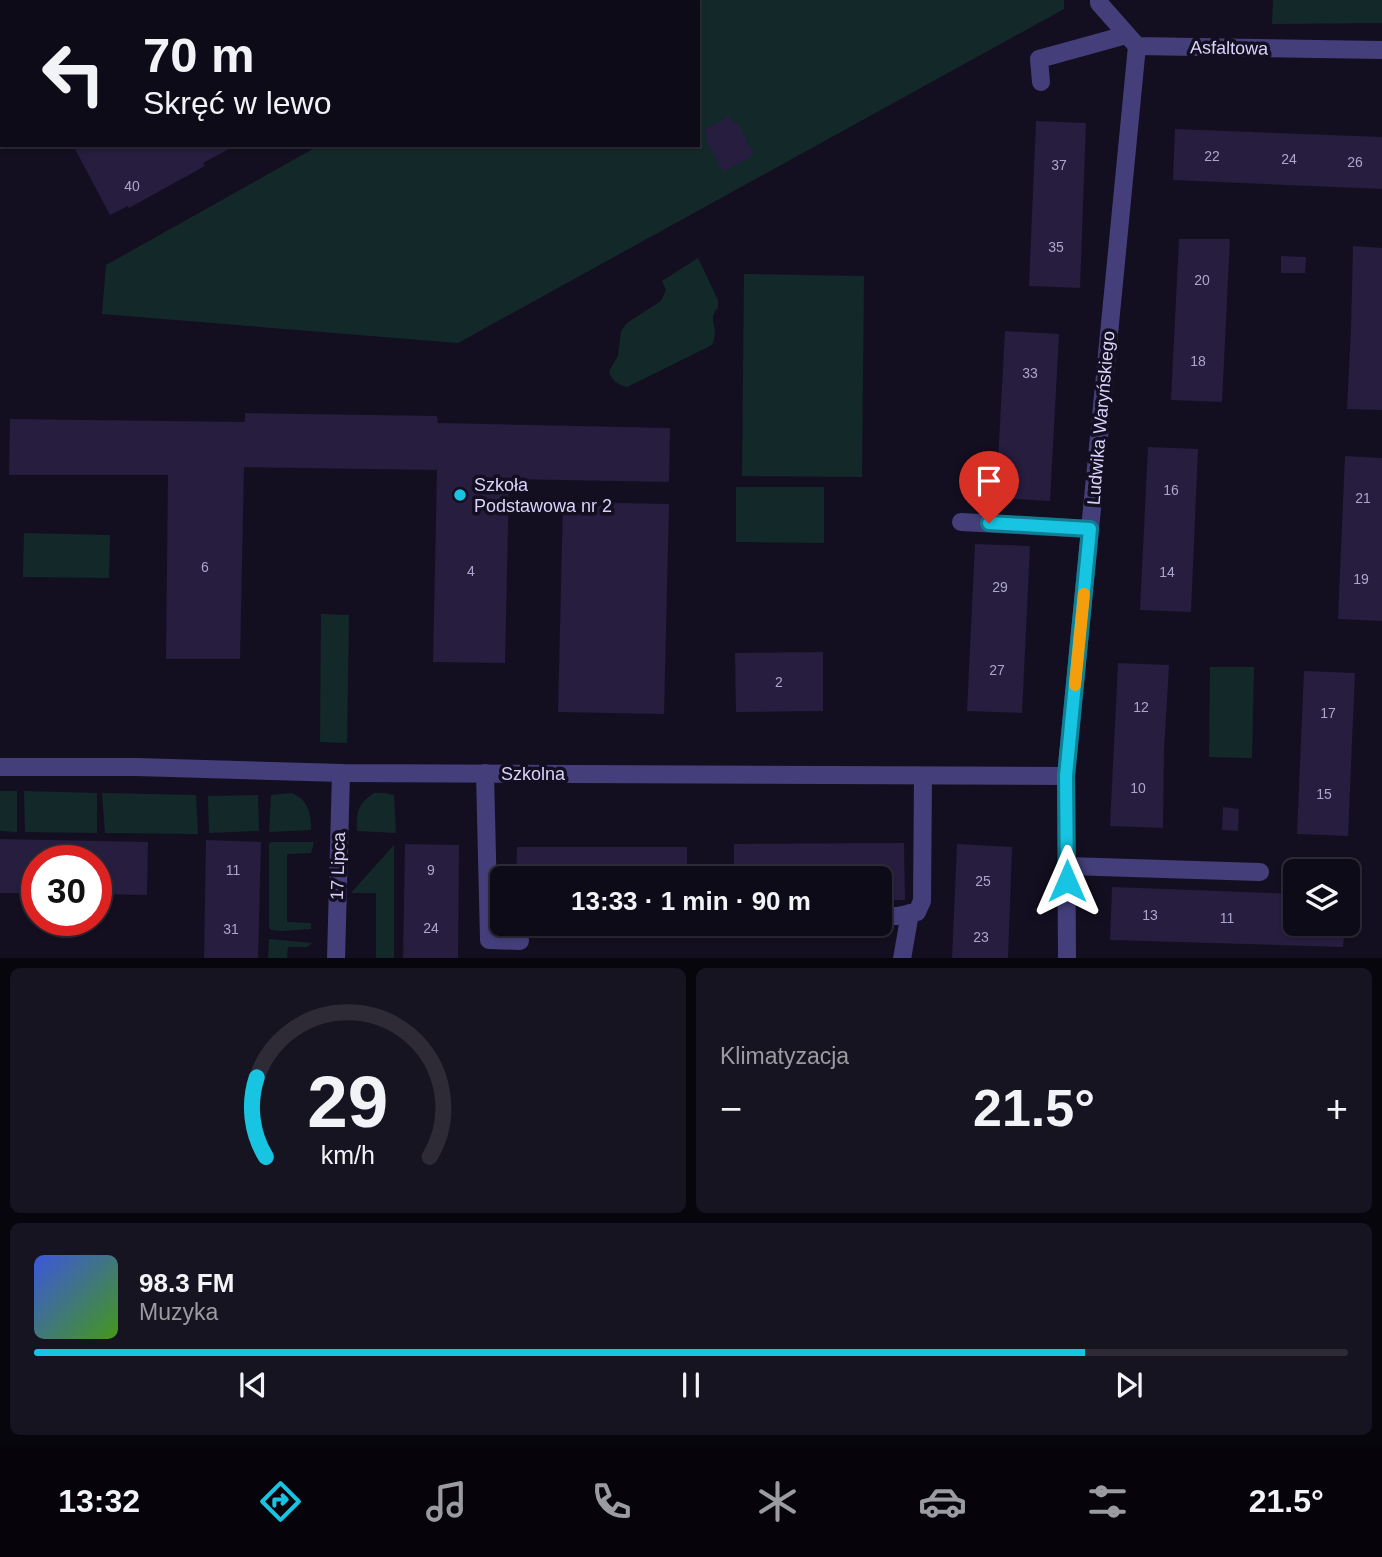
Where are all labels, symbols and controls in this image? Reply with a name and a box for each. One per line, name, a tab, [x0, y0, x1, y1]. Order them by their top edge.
icon: left	[28, 28, 119, 119]
text: 70 m	[143, 28, 255, 82]
street label: Asfaltowa	[1190, 37, 1269, 59]
text: Skręć w lewo	[143, 85, 332, 121]
house number: 22	[1204, 148, 1220, 164]
house number: 24	[1281, 151, 1297, 167]
house number: 26	[1347, 154, 1363, 170]
house number: 37	[1051, 157, 1067, 173]
house number: 40	[124, 178, 140, 194]
house number: 35	[1048, 239, 1064, 255]
house number: 20	[1194, 272, 1210, 288]
street label: Ludwika Waryńskiego	[1083, 330, 1119, 506]
house number: 18	[1190, 353, 1206, 369]
house number: 33	[1022, 365, 1038, 381]
pin	[959, 451, 1019, 523]
icon: arrive	[970, 462, 1008, 500]
place label: Szkoła Podstawowa nr 2	[474, 475, 612, 516]
house number: 16	[1163, 482, 1179, 498]
marker: Szkoła Podstawowa nr 2	[452, 487, 468, 503]
house number: 21	[1355, 490, 1371, 506]
house number: 6	[201, 559, 209, 575]
house number: 4	[467, 563, 475, 579]
house number: 14	[1159, 564, 1175, 580]
house number: 19	[1353, 571, 1369, 587]
house number: 29	[992, 579, 1008, 595]
house number: 27	[989, 662, 1005, 678]
house number: 2	[775, 674, 783, 690]
house number: 12	[1133, 699, 1149, 715]
house number: 17	[1320, 705, 1336, 721]
street label: Szkolna	[501, 764, 566, 784]
house number: 10	[1130, 780, 1146, 796]
house number: 15	[1316, 786, 1332, 802]
street label: 17 Lipca	[327, 831, 349, 900]
position arrow	[1030, 844, 1104, 918]
speed limit sign: 30	[21, 845, 112, 936]
map controls	[1283, 859, 1360, 936]
button: layers	[1283, 859, 1360, 936]
house number: 11	[226, 862, 240, 878]
house number: 9	[427, 862, 435, 878]
house number: 25	[975, 873, 991, 889]
text: 13:33 · 1 min · 90 m	[571, 886, 811, 916]
house number: 13	[1142, 907, 1158, 923]
house number: 11	[1220, 910, 1234, 926]
house number: 24	[423, 920, 439, 936]
house number: 31	[223, 921, 239, 937]
house number: 23	[973, 929, 989, 945]
text: Klimatyzacja	[720, 1043, 849, 1069]
text: 29	[308, 1061, 388, 1142]
text: 21.5°	[973, 1079, 1095, 1137]
text: −	[720, 1088, 742, 1130]
text: +	[1326, 1088, 1348, 1130]
text: km/h	[321, 1140, 375, 1168]
text: 98.3 FM	[139, 1268, 234, 1298]
text: Muzyka	[139, 1299, 218, 1325]
icon: previous	[234, 1366, 272, 1404]
icon: pause	[672, 1366, 710, 1404]
icon: next	[1110, 1366, 1148, 1404]
icon: directions	[256, 1477, 305, 1526]
icon: music	[422, 1477, 471, 1526]
icon: phone	[587, 1477, 636, 1526]
icon: climate	[753, 1477, 802, 1526]
icon: car	[918, 1477, 967, 1526]
icon: filters	[1083, 1477, 1132, 1526]
text: 13:32	[58, 1483, 140, 1519]
text: 21.5°	[1249, 1483, 1324, 1519]

